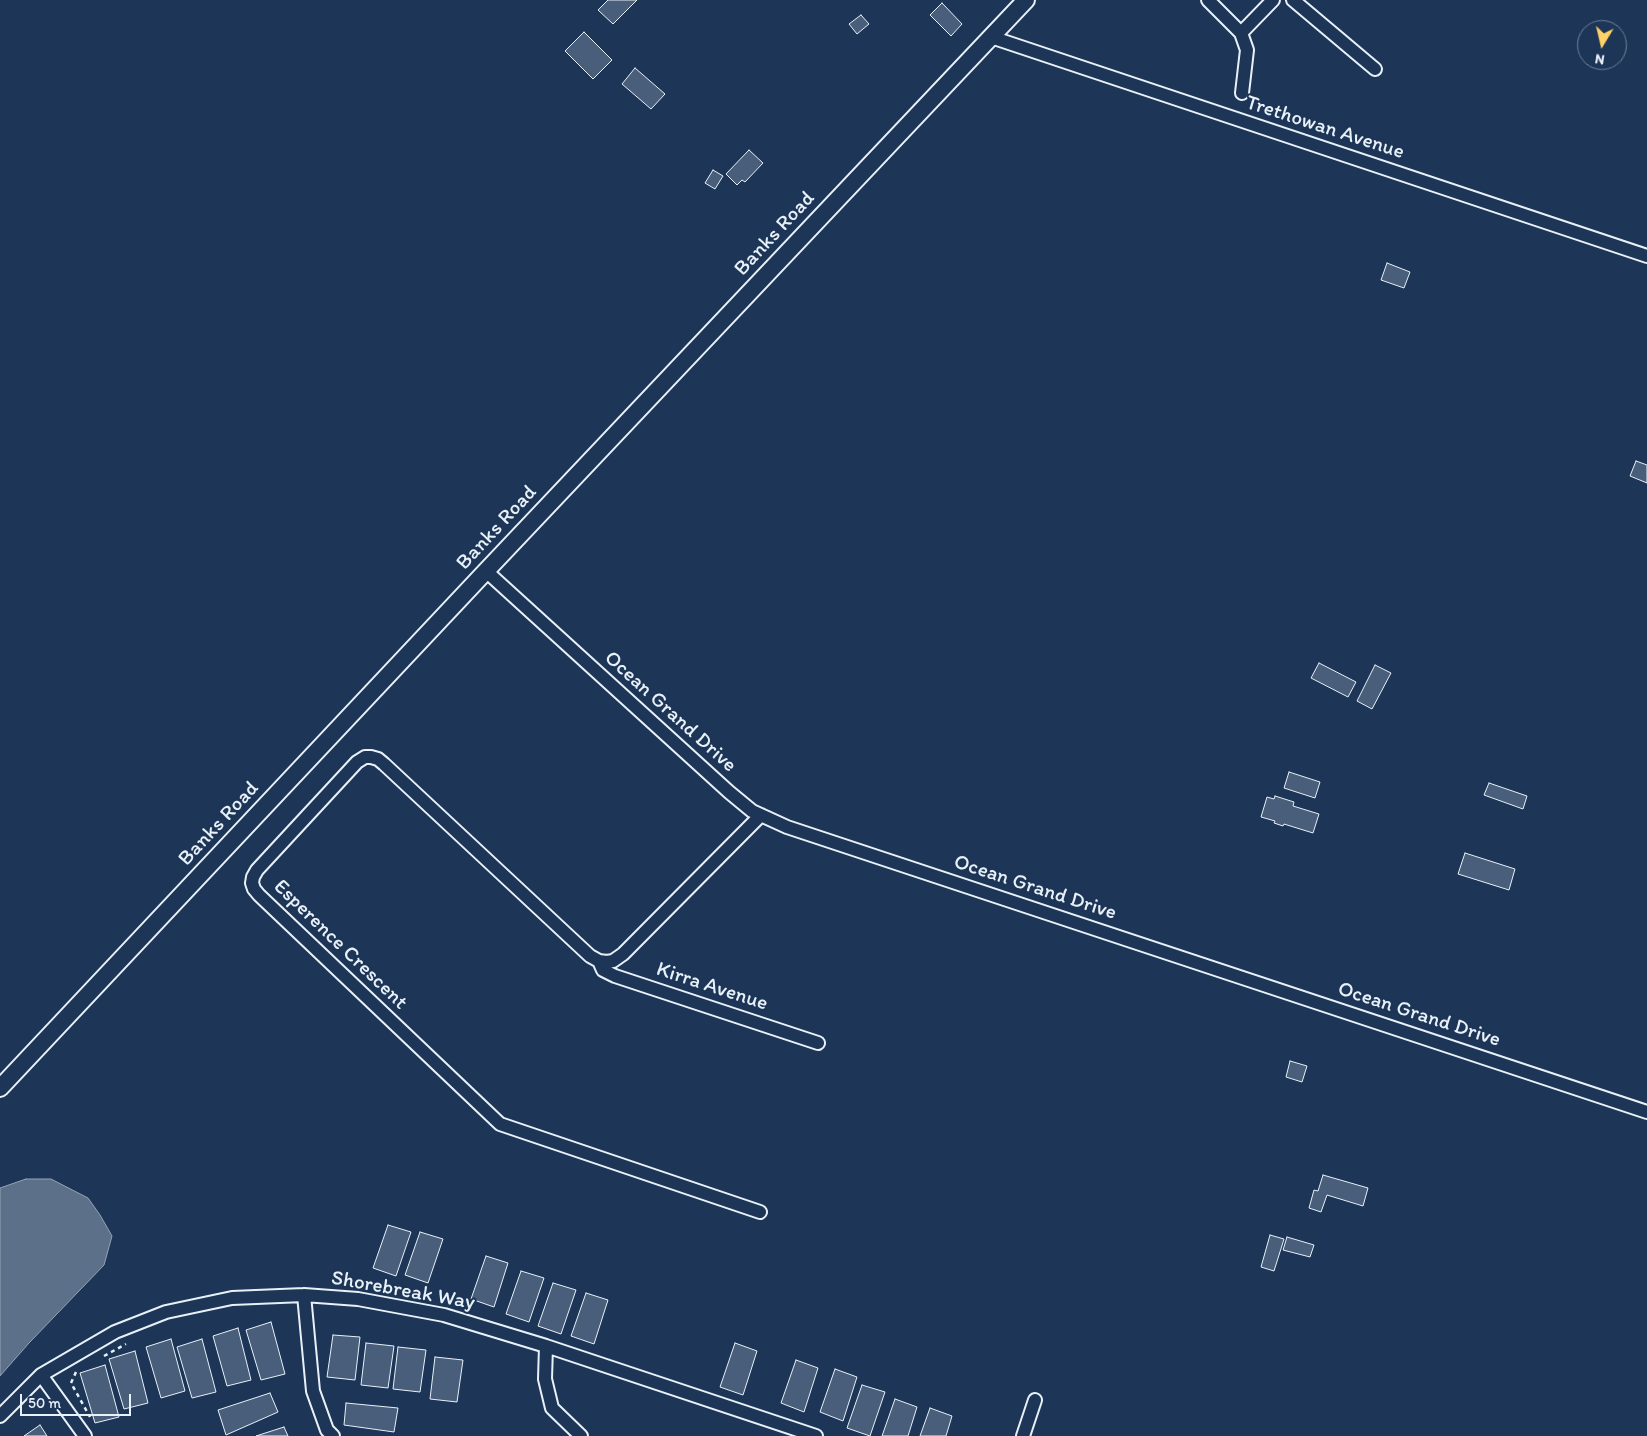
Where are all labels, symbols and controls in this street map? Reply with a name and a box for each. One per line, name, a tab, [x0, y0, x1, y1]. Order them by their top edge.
north arrow	[1577, 20, 1627, 70]
text: N	[1594, 50, 1606, 68]
street label: Trethowan Avenue	[1243, 91, 1407, 165]
street label: Banks Road	[729, 186, 821, 282]
street label: Banks Road	[451, 480, 543, 576]
street label: Ocean Grand Drive	[599, 646, 741, 778]
street label: Banks Road	[173, 776, 265, 872]
street label: Ocean Grand Drive	[950, 850, 1120, 926]
street label: Esperence Crescent	[268, 875, 412, 1015]
street label: Kirra Avenue	[653, 957, 771, 1017]
street label: Ocean Grand Drive	[1334, 977, 1504, 1053]
street label: Shorebreak Way	[329, 1266, 477, 1316]
scale bar	[22, 1384, 134, 1416]
text: 50 m	[28, 1394, 61, 1412]

